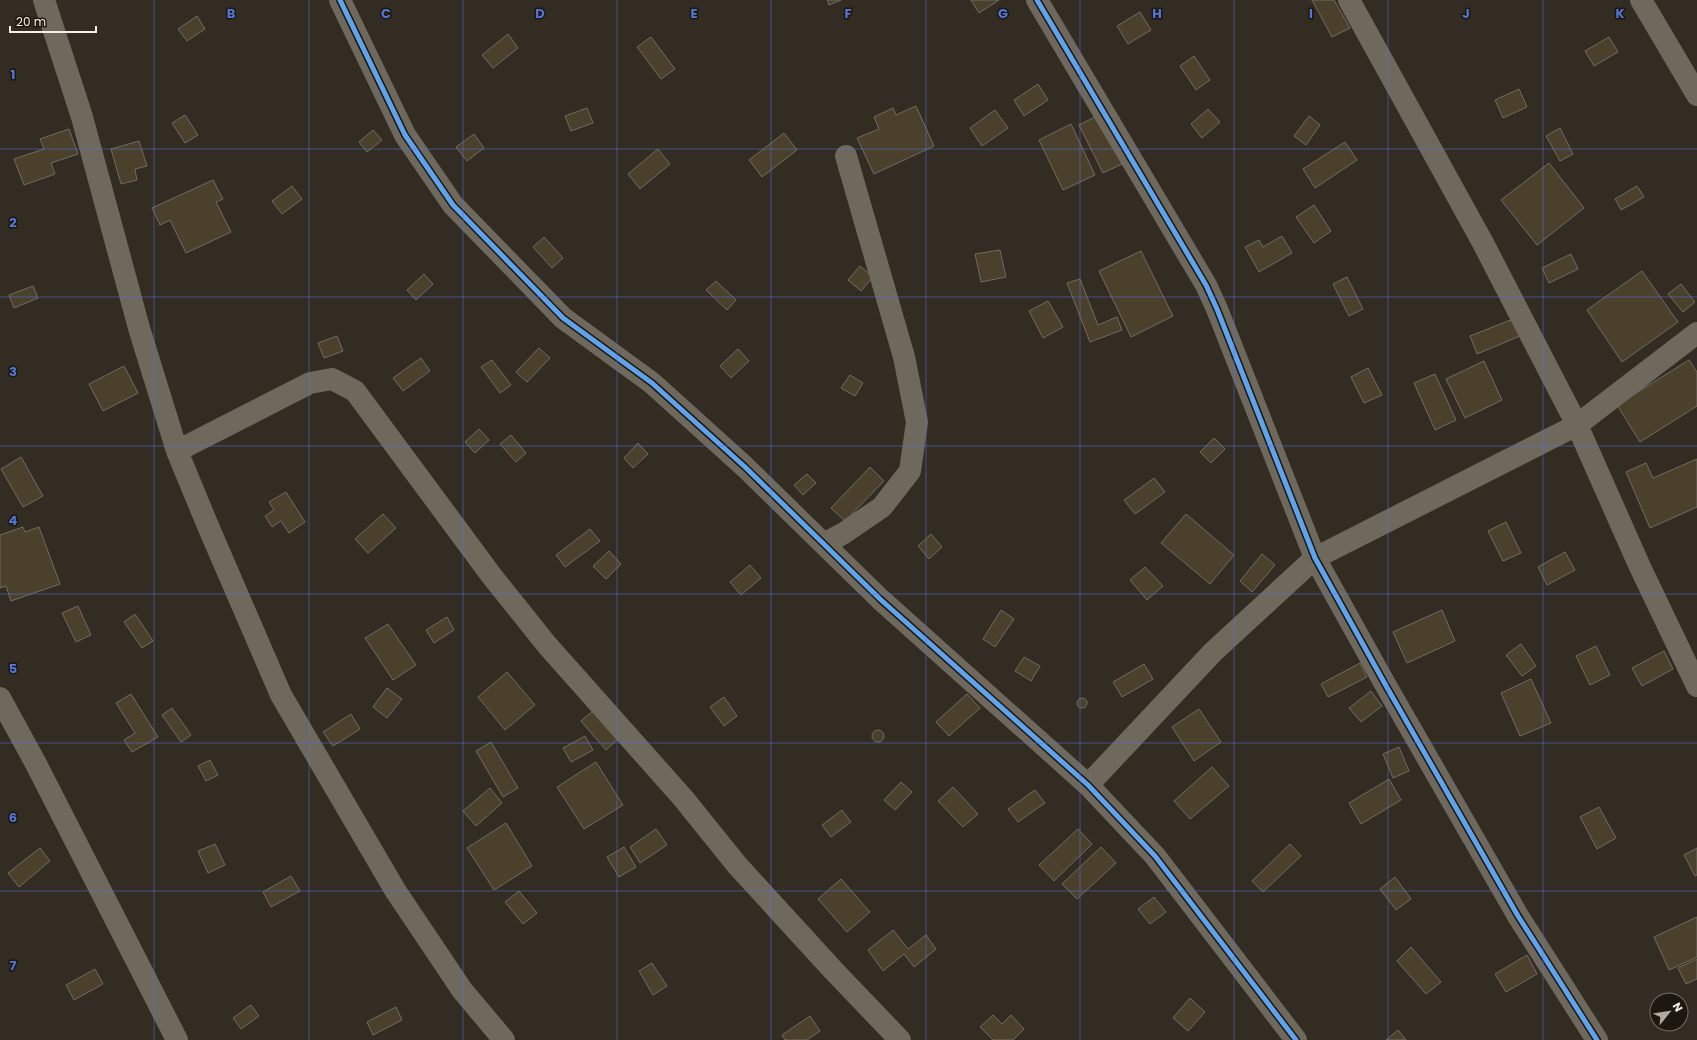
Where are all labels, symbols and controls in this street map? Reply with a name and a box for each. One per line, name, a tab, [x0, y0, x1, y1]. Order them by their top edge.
text: B	[227, 4, 236, 23]
text: C	[381, 4, 391, 23]
text: D	[535, 4, 545, 23]
text: E	[690, 4, 698, 23]
text: F	[844, 4, 852, 23]
text: G	[998, 4, 1008, 23]
text: H	[1152, 4, 1162, 23]
text: I	[1309, 4, 1313, 23]
text: J	[1462, 4, 1470, 23]
text: K	[1615, 4, 1625, 23]
scale bar	[10, 8, 96, 34]
text: 20 m	[16, 13, 46, 30]
text: 1	[11, 65, 15, 84]
text: 2	[9, 213, 17, 232]
text: 3	[9, 362, 17, 381]
text: 4	[9, 511, 18, 530]
text: 5	[9, 659, 17, 678]
text: 6	[9, 808, 17, 827]
text: 7	[10, 956, 17, 975]
north arrow	[1649, 992, 1689, 1032]
text: N	[1669, 999, 1687, 1015]

